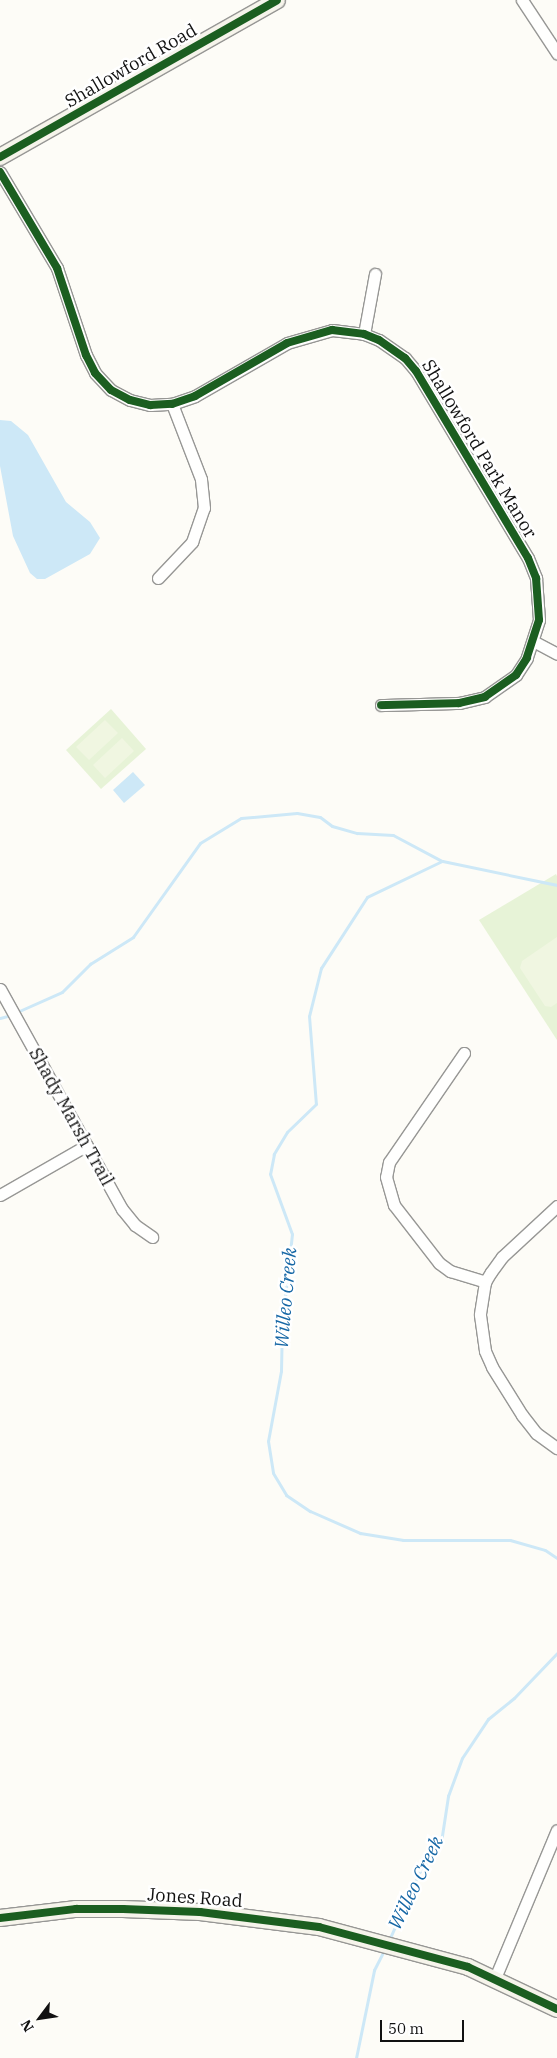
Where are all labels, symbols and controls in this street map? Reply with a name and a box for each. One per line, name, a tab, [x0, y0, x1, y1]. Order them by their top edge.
street label: Shallowford Road	[61, 19, 201, 113]
street label: Shallowford Park Manor	[417, 356, 541, 542]
street label: Shady Marsh Trail	[24, 1044, 118, 1190]
water label: Willeo Creek	[270, 1246, 302, 1350]
water label: Willeo Creek	[384, 1832, 448, 1934]
street label: Jones Road	[147, 1884, 243, 1912]
north arrow	[15, 1993, 65, 2043]
scale bar	[382, 2010, 466, 2042]
text: N	[17, 2016, 38, 2035]
text: 50 m	[388, 2019, 424, 2038]

